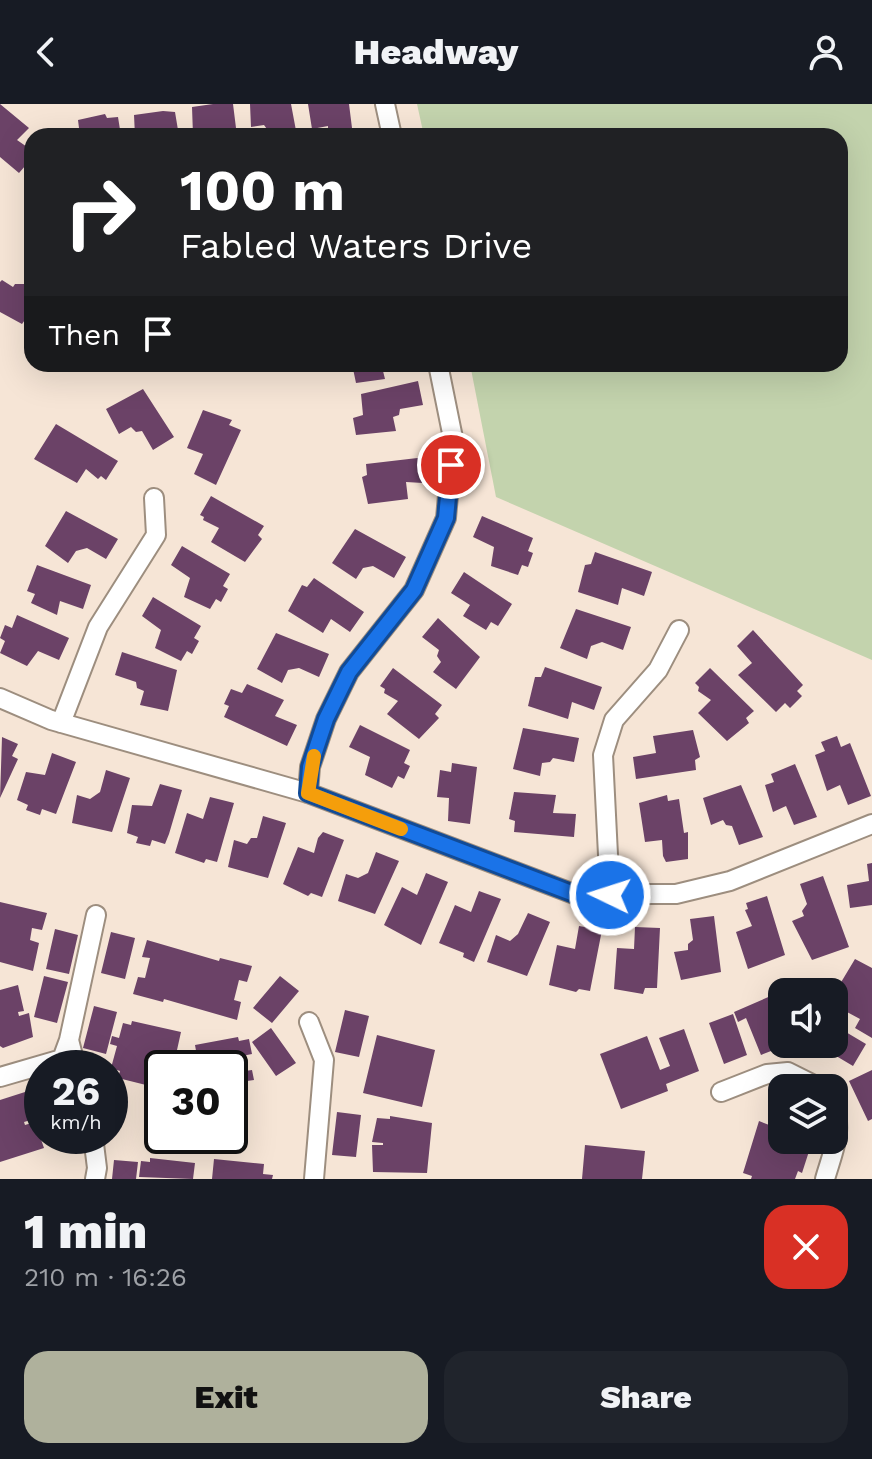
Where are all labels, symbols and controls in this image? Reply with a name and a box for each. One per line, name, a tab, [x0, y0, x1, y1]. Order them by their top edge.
icon: back	[24, 30, 68, 74]
icon: person	[804, 30, 848, 74]
text: Headway	[354, 31, 518, 73]
text: 100 m	[180, 158, 345, 224]
icon: right	[48, 160, 152, 264]
text: Fabled Waters Drive	[180, 225, 532, 267]
icon: arrive	[136, 312, 180, 356]
text: Then	[48, 317, 120, 352]
pin	[417, 431, 485, 499]
icon: arrive	[429, 443, 473, 487]
position arrow	[568, 853, 652, 937]
map controls	[768, 978, 848, 1154]
button: sound	[768, 978, 848, 1058]
speed limit sign: 30	[144, 1050, 248, 1154]
text: 26	[52, 1068, 100, 1115]
button: layers	[768, 1074, 848, 1154]
text: km/h	[50, 1110, 102, 1134]
text: 1 min	[24, 1203, 147, 1260]
button: close	[764, 1205, 848, 1289]
text: 210 m · 16:26	[24, 1262, 187, 1292]
button: Exit	[24, 1351, 428, 1443]
button: Share	[444, 1351, 848, 1443]

